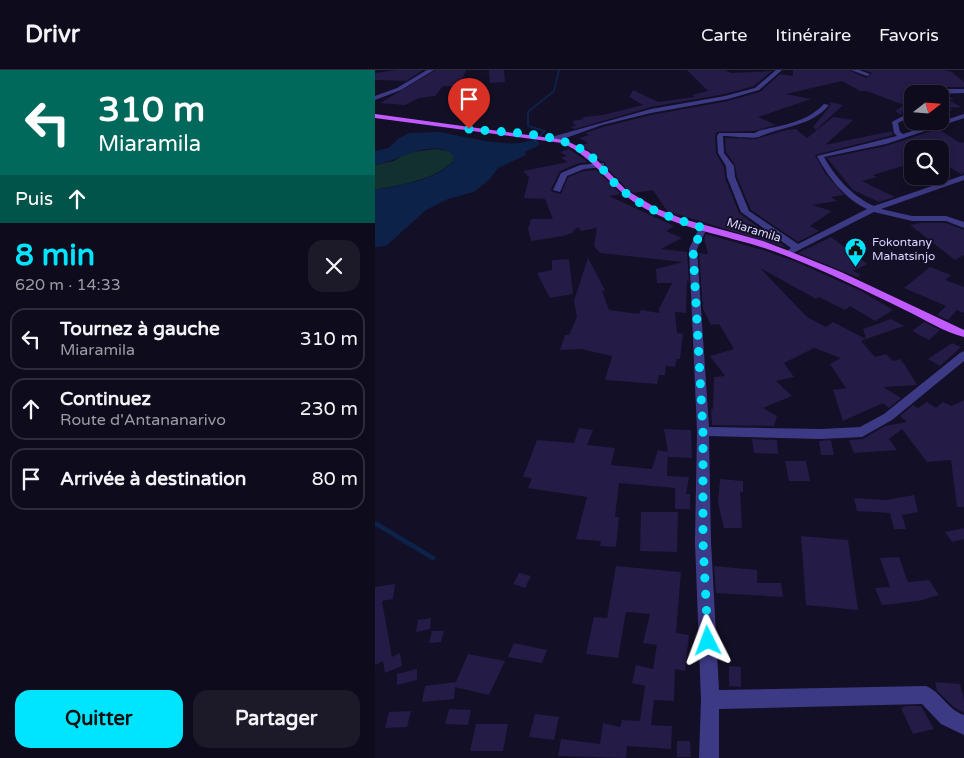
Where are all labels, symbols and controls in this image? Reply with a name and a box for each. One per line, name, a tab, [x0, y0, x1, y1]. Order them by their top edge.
text: Drivr	[25, 20, 80, 49]
text: Carte	[701, 24, 747, 46]
text: Itinéraire	[775, 24, 851, 46]
text: Favoris	[879, 24, 939, 46]
pin	[448, 78, 490, 129]
icon: arrive	[455, 85, 483, 113]
north arrow	[904, 85, 949, 130]
map controls	[904, 85, 949, 185]
text: 310 m	[98, 89, 205, 131]
icon: left	[15, 90, 80, 155]
text: Miaramila	[98, 131, 201, 157]
button: search	[904, 140, 949, 185]
icon: ahead	[63, 185, 91, 213]
text: Puis	[15, 188, 53, 210]
street label: Miaramila	[725, 215, 783, 245]
place label: Fokontany Mahatsinjo	[872, 235, 935, 263]
text: 8 min	[15, 237, 95, 274]
public building icon: Fokontany Mahatsinjo	[844, 237, 868, 268]
button: close	[308, 240, 360, 292]
text: 620 m · 14:33	[15, 275, 121, 295]
text: Tournez à gauche	[60, 318, 220, 340]
icon: left	[17, 325, 45, 353]
text: 310 m	[300, 328, 358, 350]
text: Miaramila	[60, 340, 135, 360]
text: Continuez	[60, 388, 151, 410]
icon: ahead	[17, 395, 45, 423]
text: 230 m	[300, 398, 358, 420]
text: Route d'Antananarivo	[60, 410, 226, 430]
icon: arrive	[17, 465, 45, 493]
text: Arrivée à destination	[60, 468, 246, 490]
text: 80 m	[312, 468, 358, 490]
position arrow	[681, 614, 733, 666]
button: Quitter	[15, 690, 183, 748]
button: Partager	[193, 690, 360, 748]

